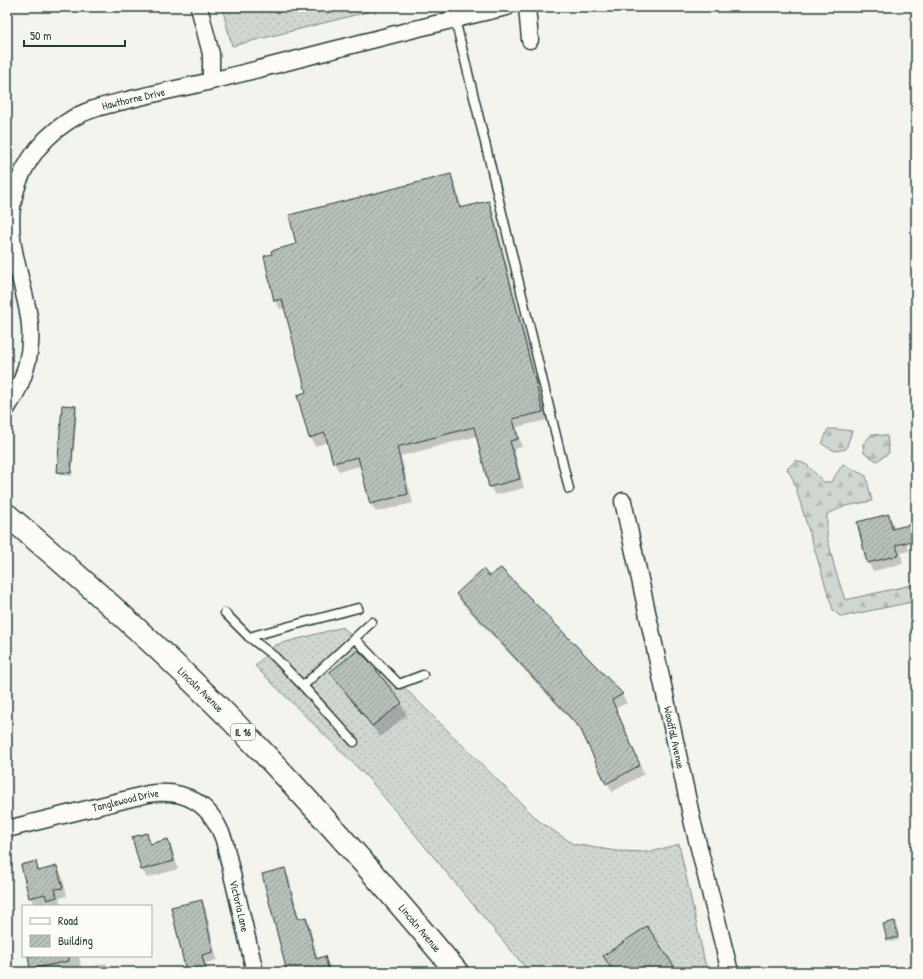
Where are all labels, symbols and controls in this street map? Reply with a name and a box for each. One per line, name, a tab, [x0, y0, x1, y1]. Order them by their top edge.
scale bar	[24, 22, 125, 48]
text: 50 m	[30, 27, 51, 44]
street label: Hawthorne Drive	[100, 84, 167, 113]
street label: Lincoln Avenue	[175, 664, 227, 716]
street label: Woodfall Avenue	[661, 705, 688, 771]
road number: IL 16	[231, 724, 255, 740]
street label: Tanglewood Drive	[91, 786, 160, 815]
street label: Victoria Lane	[227, 879, 252, 934]
street label: Lincoln Avenue	[396, 901, 445, 956]
legend	[22, 905, 152, 957]
text: Road	[58, 912, 78, 929]
text: Building	[58, 932, 93, 949]

